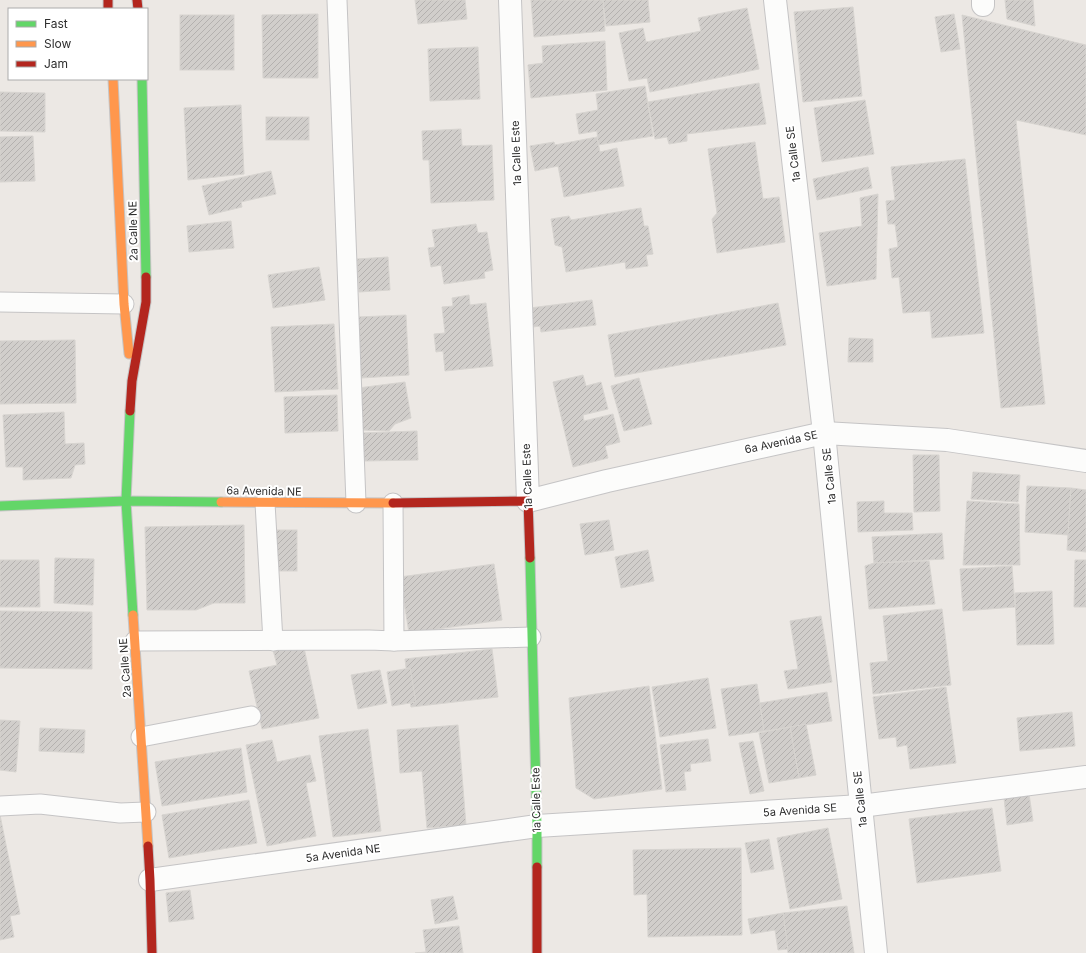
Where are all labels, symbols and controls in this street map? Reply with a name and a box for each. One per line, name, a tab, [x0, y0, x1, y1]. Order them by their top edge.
legend	[8, 8, 148, 80]
text: Fast	[44, 16, 68, 31]
text: Slow	[44, 36, 72, 51]
text: Jam	[44, 56, 68, 71]
street label: 1a Calle Este	[508, 120, 524, 186]
street label: 1a Calle SE	[783, 125, 803, 183]
street label: 2a Calle NE	[125, 201, 141, 261]
street label: 6a Avenida SE	[743, 427, 819, 457]
street label: 1a Calle Este	[519, 443, 535, 509]
street label: 1a Calle SE	[819, 447, 839, 505]
street label: 6a Avenida NE	[226, 483, 302, 499]
street label: 2a Calle NE	[116, 638, 134, 698]
street label: 1a Calle Este	[528, 767, 544, 833]
street label: 1a Calle SE	[850, 770, 870, 828]
street label: 5a Avenida SE	[763, 800, 837, 820]
street label: 5a Avenida NE	[305, 841, 381, 865]

